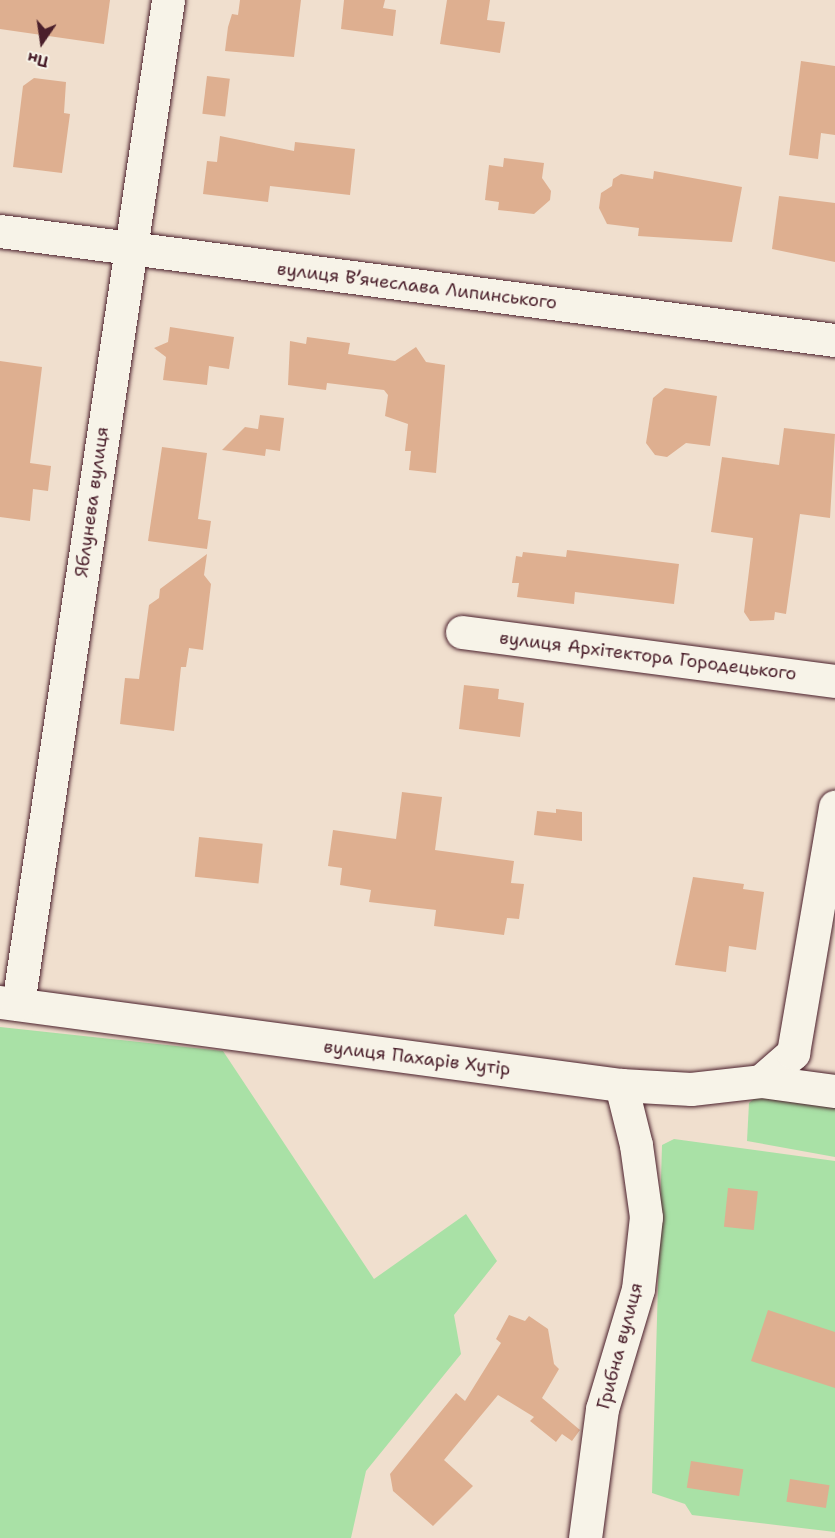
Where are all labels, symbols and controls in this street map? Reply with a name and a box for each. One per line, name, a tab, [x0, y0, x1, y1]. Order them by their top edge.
north arrow	[12, 12, 72, 72]
text: Пн	[25, 47, 51, 73]
street label: вулиця Вʼячеслава Липинського	[276, 258, 558, 314]
street label: Яблунева вулиця	[71, 425, 113, 579]
street label: вулиця Архітектора Городецького	[498, 627, 798, 685]
street label: вулиця Пахарів Хутір	[322, 1036, 512, 1080]
street label: Грибна вулиця	[593, 1280, 647, 1412]

